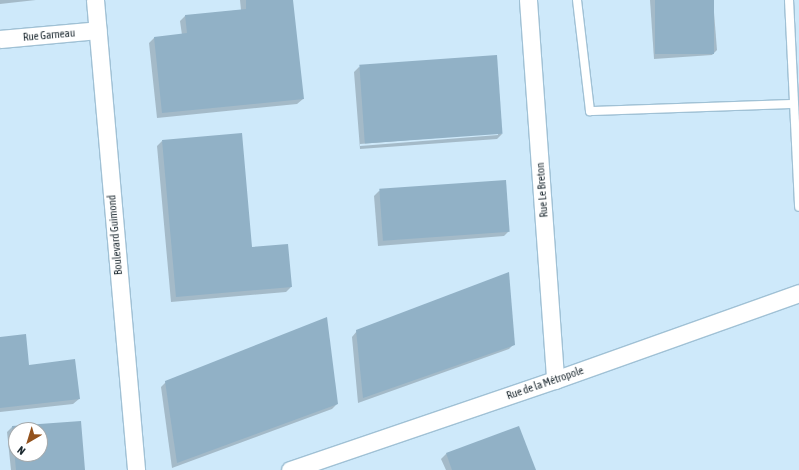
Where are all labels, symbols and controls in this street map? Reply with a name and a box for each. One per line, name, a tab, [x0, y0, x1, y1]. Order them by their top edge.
street label: Rue Garneau	[22, 26, 76, 44]
street label: Rue Le Breton	[533, 162, 551, 218]
street label: Boulevard Guimond	[105, 194, 125, 276]
street label: Rue de la Métropole	[505, 364, 585, 402]
north arrow	[8, 422, 48, 462]
text: N	[15, 444, 27, 457]

